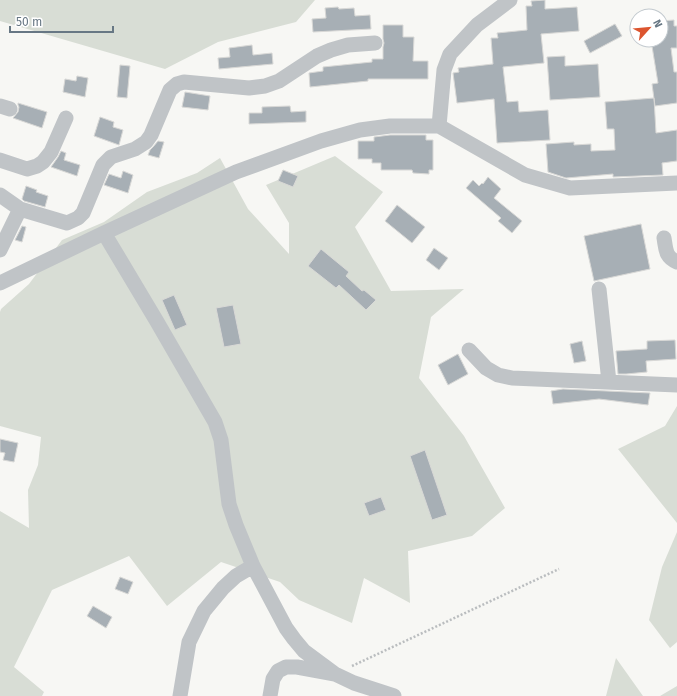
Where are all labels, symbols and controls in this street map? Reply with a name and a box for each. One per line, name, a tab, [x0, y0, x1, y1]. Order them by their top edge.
scale bar	[10, 8, 113, 34]
north arrow	[629, 8, 669, 48]
text: 50 m	[16, 15, 42, 29]
text: N	[650, 17, 665, 30]

